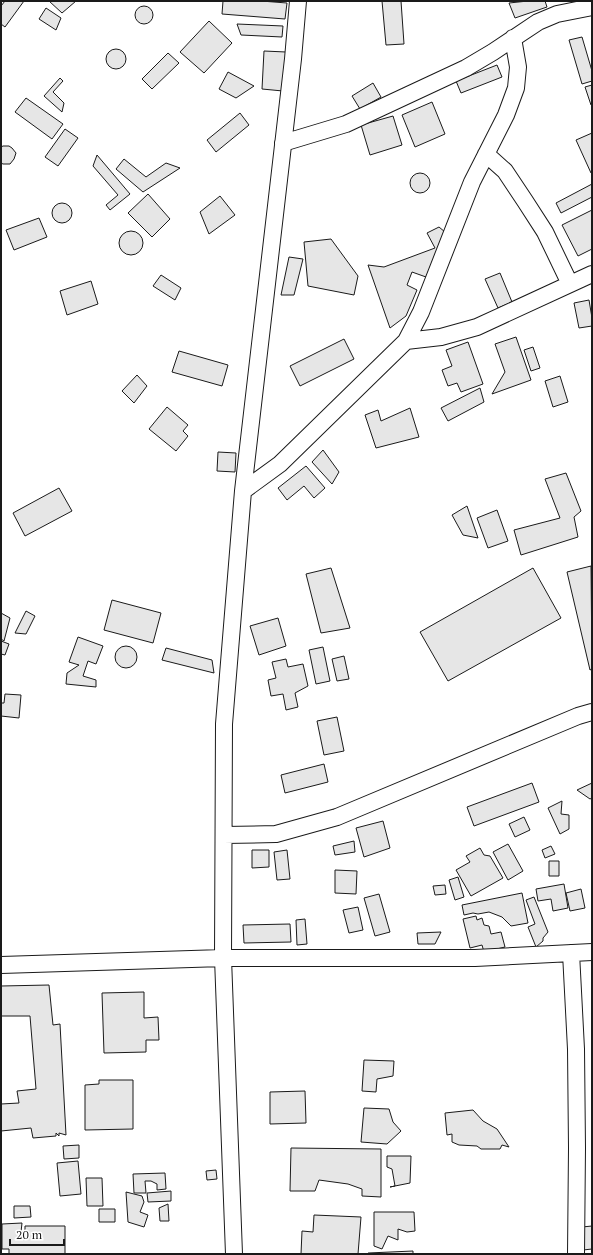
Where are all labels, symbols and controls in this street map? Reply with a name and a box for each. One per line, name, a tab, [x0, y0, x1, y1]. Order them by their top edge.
scale bar	[10, 1221, 64, 1247]
text: 20 m	[16, 1227, 43, 1242]

